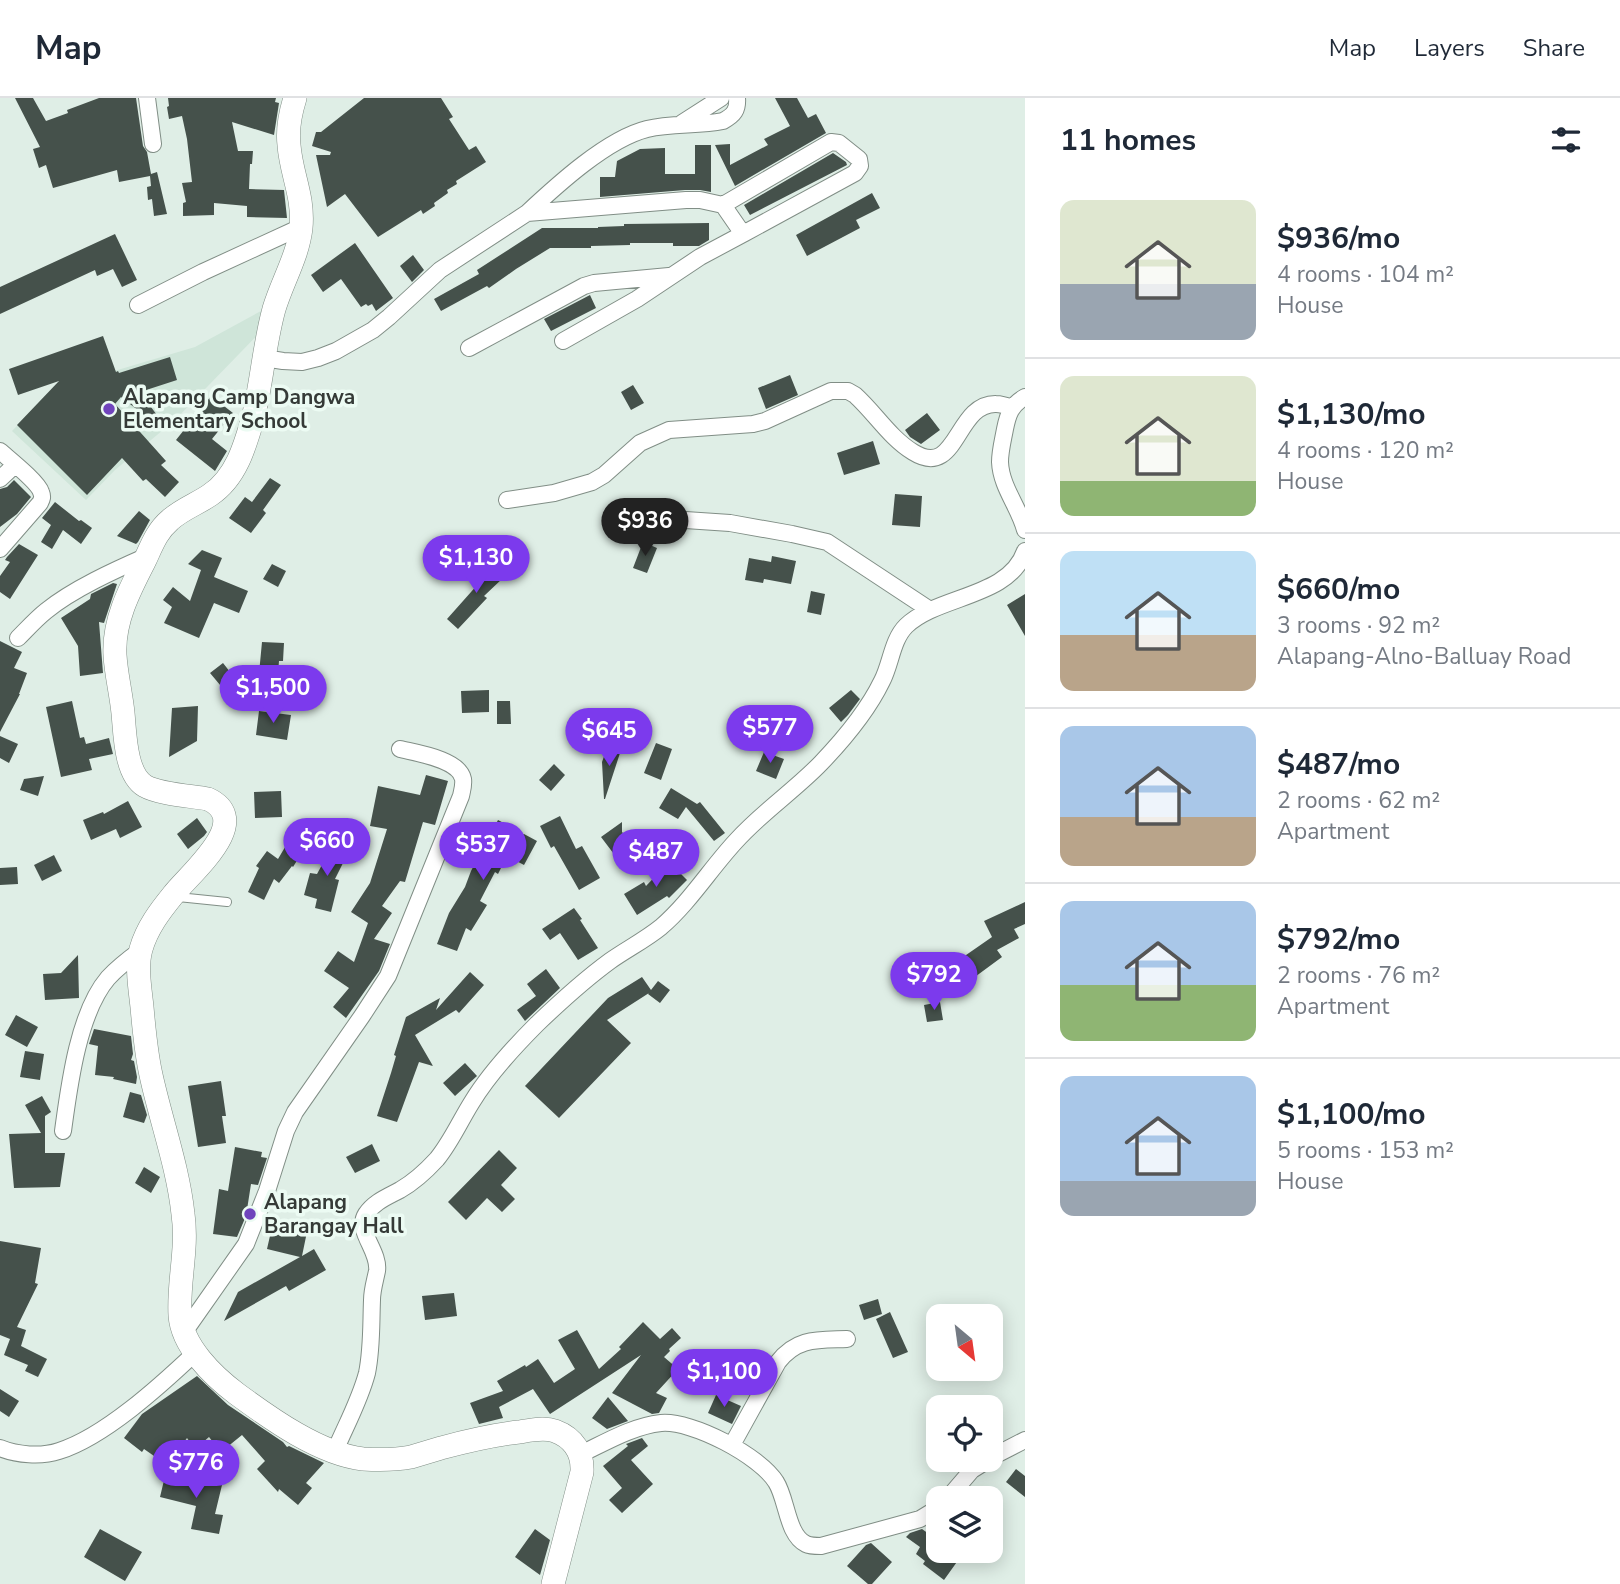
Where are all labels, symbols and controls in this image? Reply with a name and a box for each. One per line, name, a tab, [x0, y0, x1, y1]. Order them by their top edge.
text: Map	[35, 26, 102, 71]
text: Map	[1329, 32, 1376, 64]
text: Layers	[1414, 32, 1485, 64]
text: Share	[1523, 32, 1585, 64]
text: 11 homes	[1060, 120, 1196, 161]
icon: filters	[1547, 121, 1585, 159]
text: $936/mo	[1277, 218, 1400, 259]
icon: home	[1116, 228, 1200, 312]
text: 4 rooms · 104 m²	[1277, 259, 1454, 290]
text: House	[1277, 290, 1344, 321]
place label: Alapang Camp Dangwa Elementary School	[123, 383, 355, 435]
text: $1,130/mo	[1277, 394, 1426, 435]
marker: Alapang Camp Dangwa Elementary School	[101, 401, 117, 417]
icon: home	[1116, 404, 1200, 488]
text: 4 rooms · 120 m²	[1277, 435, 1454, 466]
text: House	[1277, 466, 1344, 497]
pin: $936	[604, 498, 686, 558]
text: $936	[617, 505, 673, 536]
pin: $1,130	[419, 536, 533, 595]
text: $1,130	[439, 542, 513, 573]
text: $660/mo	[1277, 569, 1400, 610]
icon: home	[1116, 579, 1200, 663]
text: 3 rooms · 92 m²	[1277, 610, 1440, 641]
text: Alapang-Alno-Balluay Road	[1277, 641, 1571, 672]
pin: $1,500	[216, 666, 330, 725]
text: $1,500	[236, 672, 310, 703]
pin: $577	[729, 706, 811, 765]
pin: $645	[568, 708, 650, 768]
text: $577	[742, 712, 798, 743]
text: $645	[581, 715, 637, 746]
text: $487/mo	[1277, 744, 1400, 785]
icon: home	[1116, 754, 1200, 838]
text: 2 rooms · 62 m²	[1277, 785, 1440, 816]
text: Apartment	[1277, 816, 1389, 847]
pin: $660	[286, 818, 368, 878]
pin: $537	[442, 822, 524, 882]
text: $660	[299, 825, 355, 856]
text: $537	[455, 829, 511, 860]
pin: $487	[615, 830, 697, 889]
text: $487	[628, 836, 684, 867]
text: $792/mo	[1277, 919, 1400, 960]
icon: home	[1116, 929, 1200, 1013]
pin: $792	[893, 953, 975, 1012]
text: $792	[906, 959, 962, 990]
text: 2 rooms · 76 m²	[1277, 960, 1440, 991]
text: Apartment	[1277, 991, 1389, 1022]
text: $1,100/mo	[1277, 1094, 1426, 1135]
icon: home	[1116, 1104, 1200, 1188]
text: 5 rooms · 153 m²	[1277, 1135, 1454, 1166]
text: House	[1277, 1166, 1344, 1197]
place label: Alapang Barangay Hall	[264, 1188, 404, 1240]
marker: Alapang Barangay Hall	[242, 1206, 258, 1222]
north arrow	[926, 1304, 1003, 1381]
map controls	[926, 1304, 1003, 1563]
pin: $1,100	[667, 1350, 781, 1409]
text: $1,100	[687, 1356, 761, 1387]
button: locate	[926, 1395, 1003, 1472]
pin: $776	[155, 1440, 237, 1500]
text: $776	[168, 1447, 224, 1478]
button: layers	[926, 1486, 1003, 1563]

